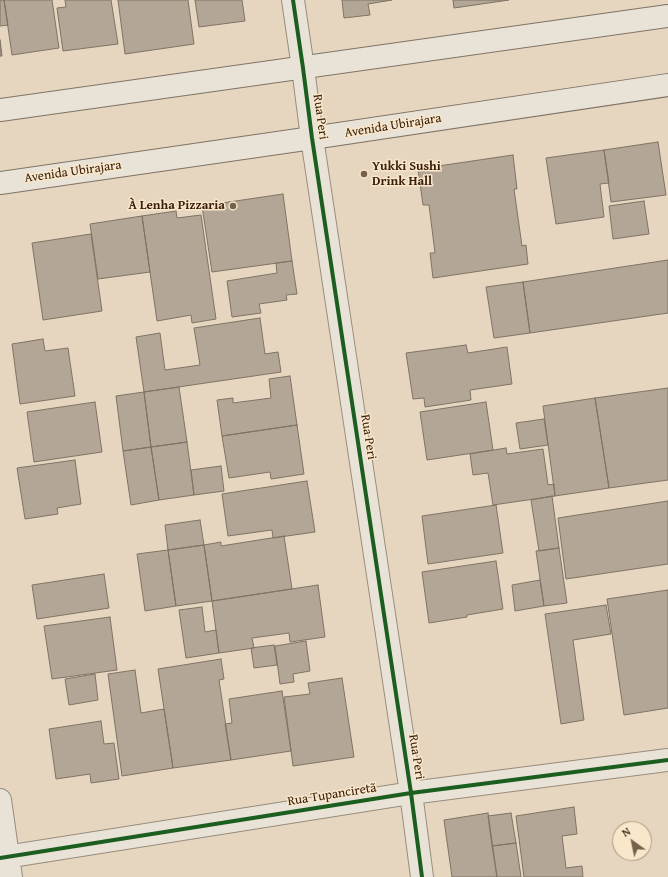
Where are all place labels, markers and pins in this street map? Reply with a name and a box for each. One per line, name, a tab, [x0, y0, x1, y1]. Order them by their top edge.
place label: Yukki Sushi Drink Hall	[372, 159, 441, 190]
marker: Yukki Sushi Drink Hall	[359, 169, 369, 179]
place label: À Lenha Pizzaria	[128, 198, 225, 214]
marker: À Lenha Pizzaria	[228, 201, 238, 211]

